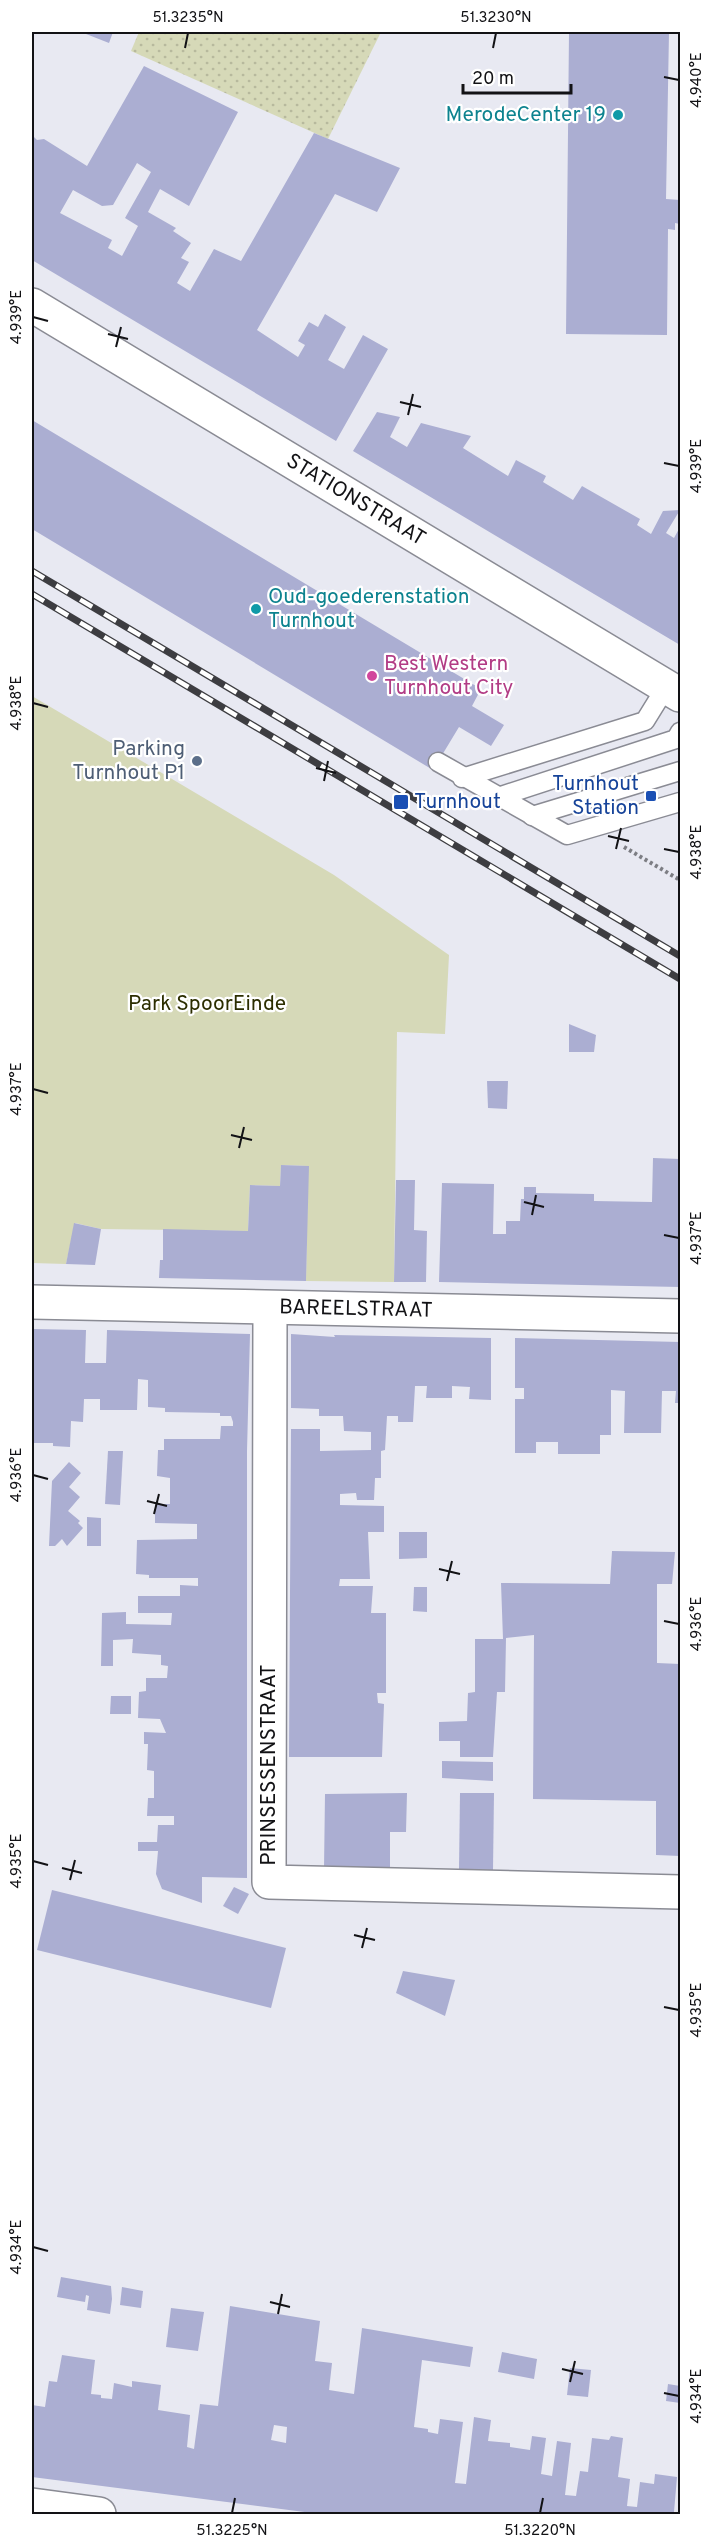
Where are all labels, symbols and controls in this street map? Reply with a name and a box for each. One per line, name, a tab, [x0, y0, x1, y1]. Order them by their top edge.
text: 51.3235°N	[152, 9, 224, 28]
text: 51.3230°N	[460, 9, 532, 28]
text: 4.940°E	[688, 52, 707, 108]
scale bar	[463, 57, 571, 95]
text: 20 m	[472, 68, 514, 91]
place label: MerodeCenter 19	[446, 102, 606, 129]
marker: MerodeCenter 19	[611, 108, 625, 122]
text: 4.939°E	[8, 290, 27, 344]
text: 4.939°E	[688, 439, 707, 493]
street label: STATIONSTRAAT	[281, 448, 431, 552]
place label: Oud-goederenstation Turnhout	[268, 584, 470, 635]
marker: Oud-goederenstation Turnhout	[249, 602, 263, 616]
place label: Best Western Turnhout City	[384, 651, 513, 702]
marker: Best Western Turnhout City	[365, 669, 379, 683]
text: 4.938°E	[8, 676, 27, 730]
place label: Parking Turnhout P1	[72, 736, 185, 787]
marker: Parking Turnhout P1	[190, 754, 204, 768]
place label: Turnhout Station	[552, 771, 639, 822]
place label: Turnhout	[414, 789, 501, 816]
marker: Turnhout Station	[644, 789, 658, 803]
marker: Turnhout	[392, 793, 410, 811]
text: 4.938°E	[688, 825, 707, 879]
park label: Park SpoorEinde	[128, 991, 286, 1018]
text: 4.937°E	[8, 1062, 27, 1116]
text: 4.937°E	[688, 1211, 707, 1265]
street label: BAREELSTRAAT	[279, 1294, 433, 1324]
text: 4.936°E	[8, 1448, 27, 1502]
text: 4.936°E	[688, 1597, 707, 1651]
street label: PRINSESSENSTRAAT	[256, 1664, 283, 1866]
text: 4.935°E	[8, 1833, 27, 1889]
text: 4.935°E	[688, 1982, 707, 2038]
text: 4.934°E	[8, 2219, 27, 2275]
text: 4.934°E	[688, 2368, 707, 2424]
text: 51.3225°N	[196, 2522, 268, 2541]
text: 51.3220°N	[504, 2522, 576, 2541]

